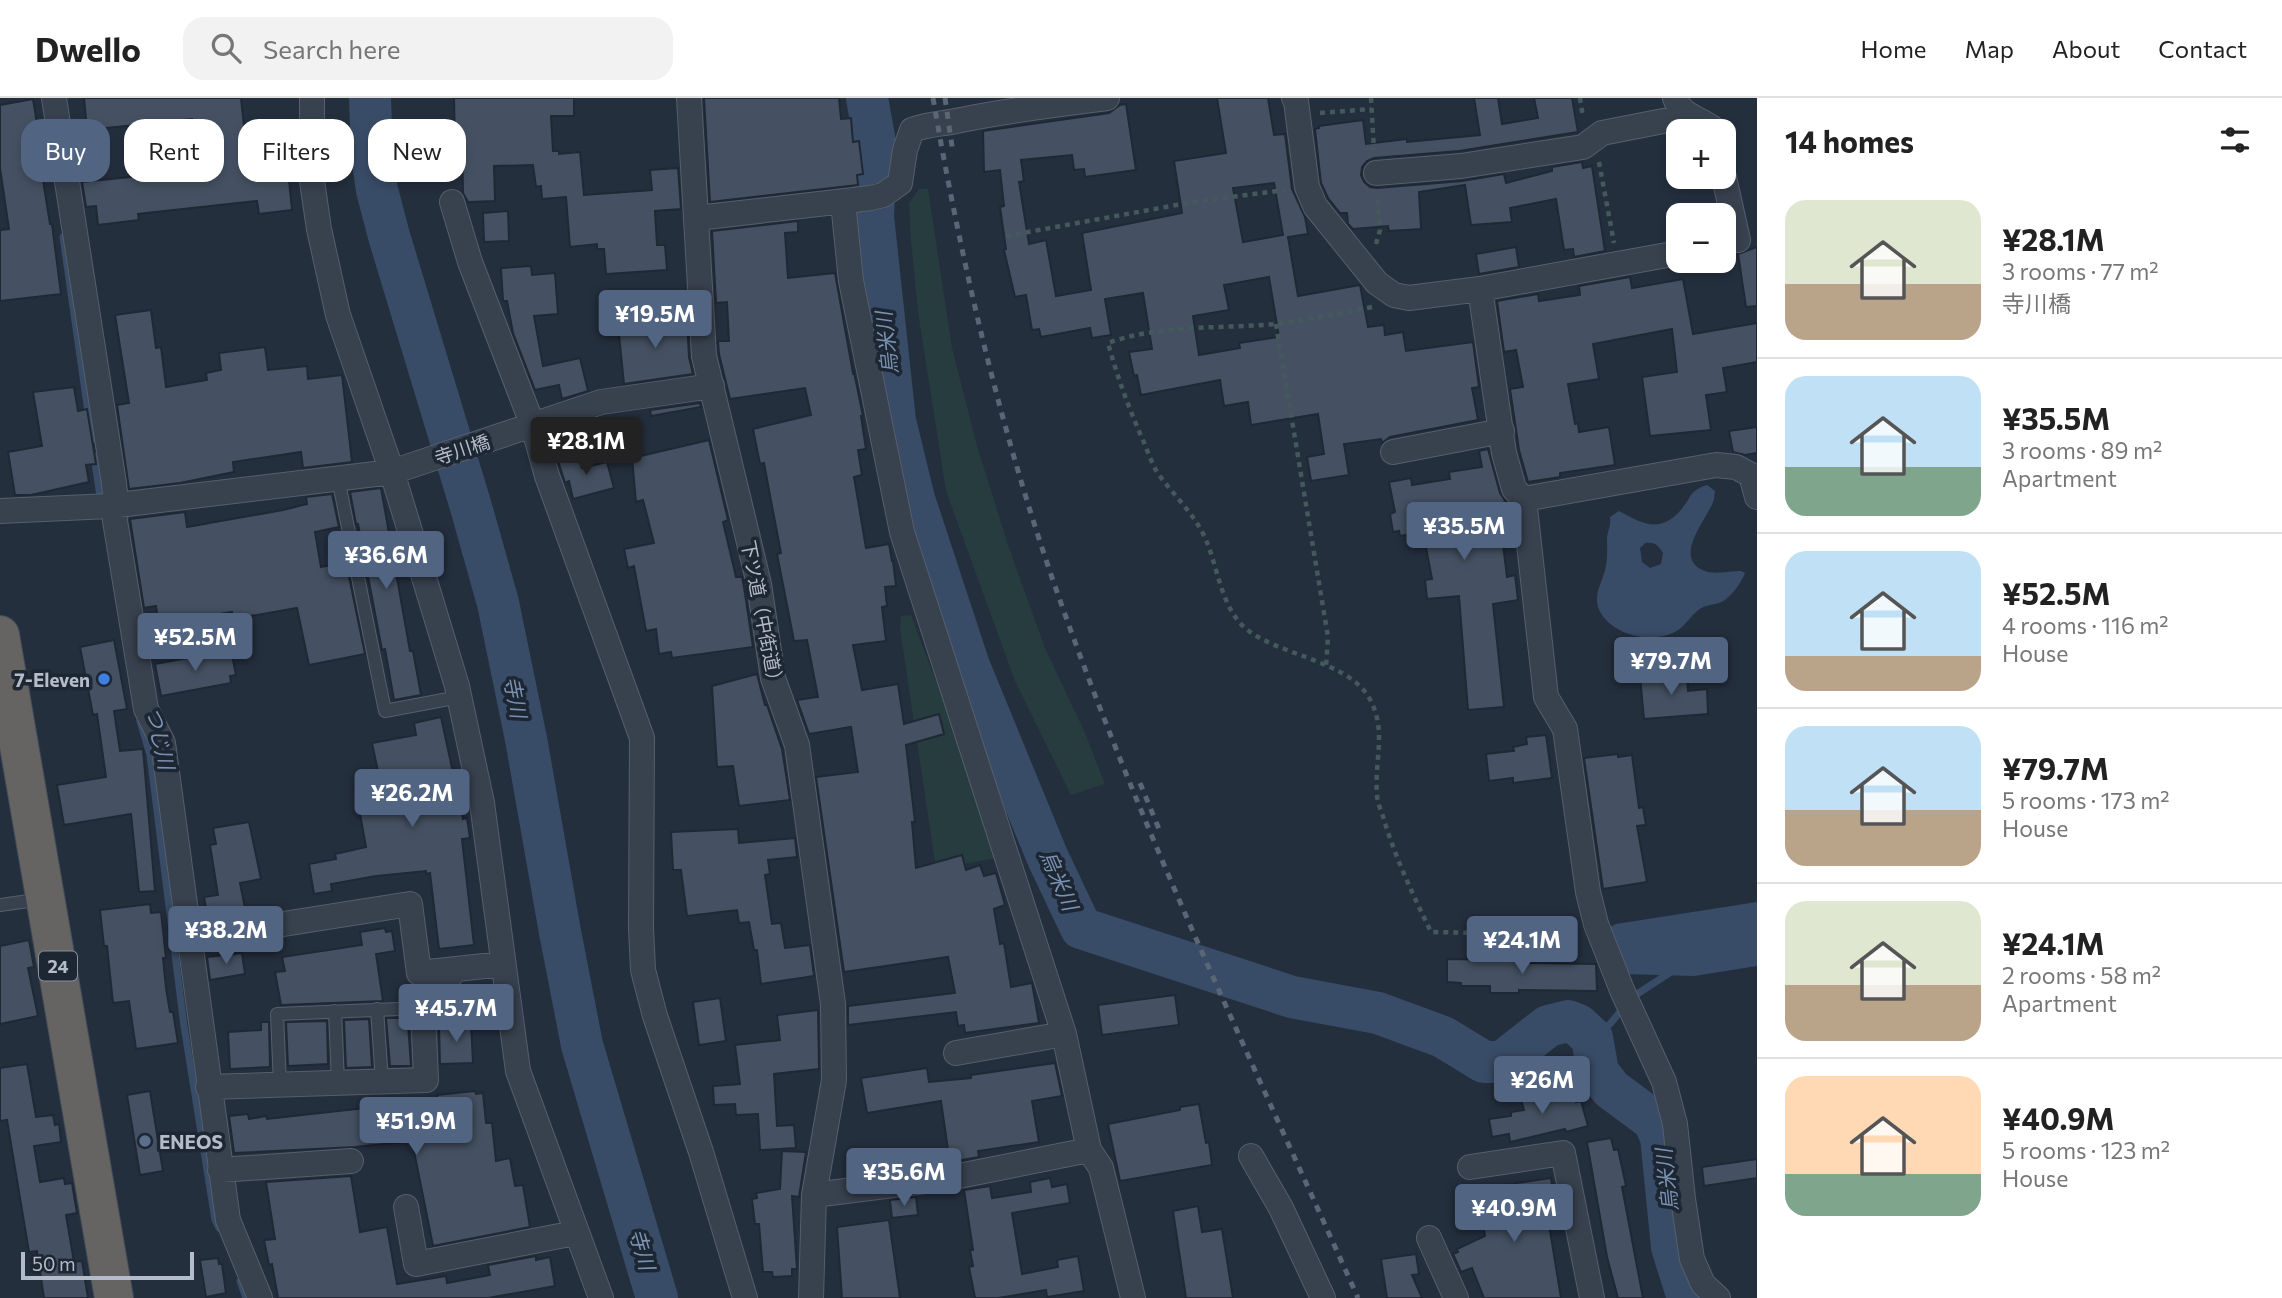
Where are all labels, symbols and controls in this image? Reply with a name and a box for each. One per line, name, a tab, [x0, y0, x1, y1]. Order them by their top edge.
search box	[183, 17, 673, 80]
text: Dwello	[35, 28, 141, 69]
icon: search	[207, 29, 245, 67]
text: Search here	[263, 33, 401, 64]
text: Home	[1861, 34, 1927, 63]
text: Map	[1965, 34, 2014, 63]
text: About	[2052, 34, 2120, 63]
text: Contact	[2158, 34, 2247, 63]
chip: Buy	[21, 119, 110, 182]
chip: Rent	[124, 119, 224, 182]
chip: Filters	[238, 119, 354, 182]
chip: New	[368, 119, 466, 182]
map controls	[1666, 119, 1736, 273]
button: +	[1666, 119, 1736, 189]
icon: filters	[2216, 121, 2254, 159]
text: 14 homes	[1785, 122, 1914, 159]
button: −	[1666, 203, 1736, 273]
text: ¥28.1M	[2002, 220, 2105, 257]
icon: home	[1841, 228, 1925, 312]
text: 3 rooms · 77 m²	[2002, 257, 2159, 285]
text: 寺川橋	[2002, 289, 2071, 317]
pin: ¥19.5M	[598, 290, 712, 350]
text: ¥19.5M	[615, 299, 695, 327]
water label: 烏米川	[870, 308, 902, 376]
text: ¥35.5M	[2002, 399, 2110, 436]
icon: home	[1841, 404, 1925, 488]
pin: ¥28.1M	[529, 418, 643, 477]
text: ¥28.1M	[547, 426, 625, 454]
street label: 寺川橋	[431, 429, 493, 469]
text: 3 rooms · 89 m²	[2002, 436, 2162, 464]
text: Apartment	[2002, 464, 2117, 492]
pin: ¥35.5M	[1407, 503, 1521, 562]
text: ¥35.5M	[1423, 511, 1505, 539]
pin: ¥36.6M	[329, 532, 443, 591]
street label: 下ツ道（中街道）	[737, 538, 789, 692]
text: ¥36.6M	[344, 540, 428, 568]
text: ¥52.5M	[2002, 574, 2110, 611]
icon: home	[1841, 579, 1925, 663]
text: 4 rooms · 116 m²	[2002, 611, 2169, 639]
pin: ¥52.5M	[138, 614, 252, 673]
text: ¥52.5M	[153, 622, 237, 650]
pin: ¥79.7M	[1614, 638, 1728, 697]
text: House	[2002, 639, 2068, 667]
text: ¥79.7M	[1630, 646, 1712, 674]
place label: 7-Eleven	[14, 668, 90, 691]
marker: 7-Eleven	[96, 671, 112, 687]
water label: 寺川	[500, 674, 533, 722]
water label: つじ川	[142, 704, 181, 773]
text: ¥79.7M	[2002, 749, 2109, 786]
icon: home	[1841, 754, 1925, 838]
pin: ¥26.2M	[355, 770, 469, 829]
text: ¥26.2M	[371, 778, 453, 806]
text: 5 rooms · 173 m²	[2002, 786, 2169, 814]
text: House	[2002, 814, 2068, 842]
water label: 烏米川	[1036, 846, 1085, 916]
pin: ¥38.2M	[169, 906, 283, 966]
text: ¥38.2M	[184, 915, 268, 943]
pin: ¥24.1M	[1465, 916, 1579, 976]
text: ¥24.1M	[2002, 924, 2104, 961]
text: ¥24.1M	[1483, 925, 1561, 953]
icon: home	[1841, 929, 1925, 1013]
road number: 24	[39, 952, 77, 980]
text: 2 rooms · 58 m²	[2002, 961, 2161, 989]
pin: ¥45.7M	[399, 984, 513, 1044]
text: Apartment	[2002, 989, 2117, 1017]
text: ¥45.7M	[415, 993, 497, 1021]
pin: ¥26M	[1501, 1056, 1583, 1116]
text: ¥26M	[1510, 1065, 1574, 1093]
pin: ¥51.9M	[359, 1098, 473, 1157]
text: ¥40.9M	[2002, 1099, 2114, 1136]
icon: home	[1841, 1104, 1925, 1188]
text: ¥51.9M	[376, 1106, 456, 1134]
place label: ENEOS	[159, 1130, 223, 1153]
marker: ENEOS	[137, 1133, 153, 1149]
text: 5 rooms · 123 m²	[2002, 1136, 2170, 1164]
water label: 烏米川	[1650, 1145, 1682, 1213]
pin: ¥35.6M	[847, 1148, 961, 1208]
text: ¥35.6M	[862, 1157, 946, 1185]
text: House	[2002, 1164, 2068, 1192]
pin: ¥40.9M	[1457, 1184, 1571, 1244]
text: ¥40.9M	[1471, 1193, 1557, 1221]
water label: 寺川	[625, 1225, 661, 1275]
scale bar	[21, 1249, 194, 1281]
text: 50 m	[32, 1252, 76, 1275]

